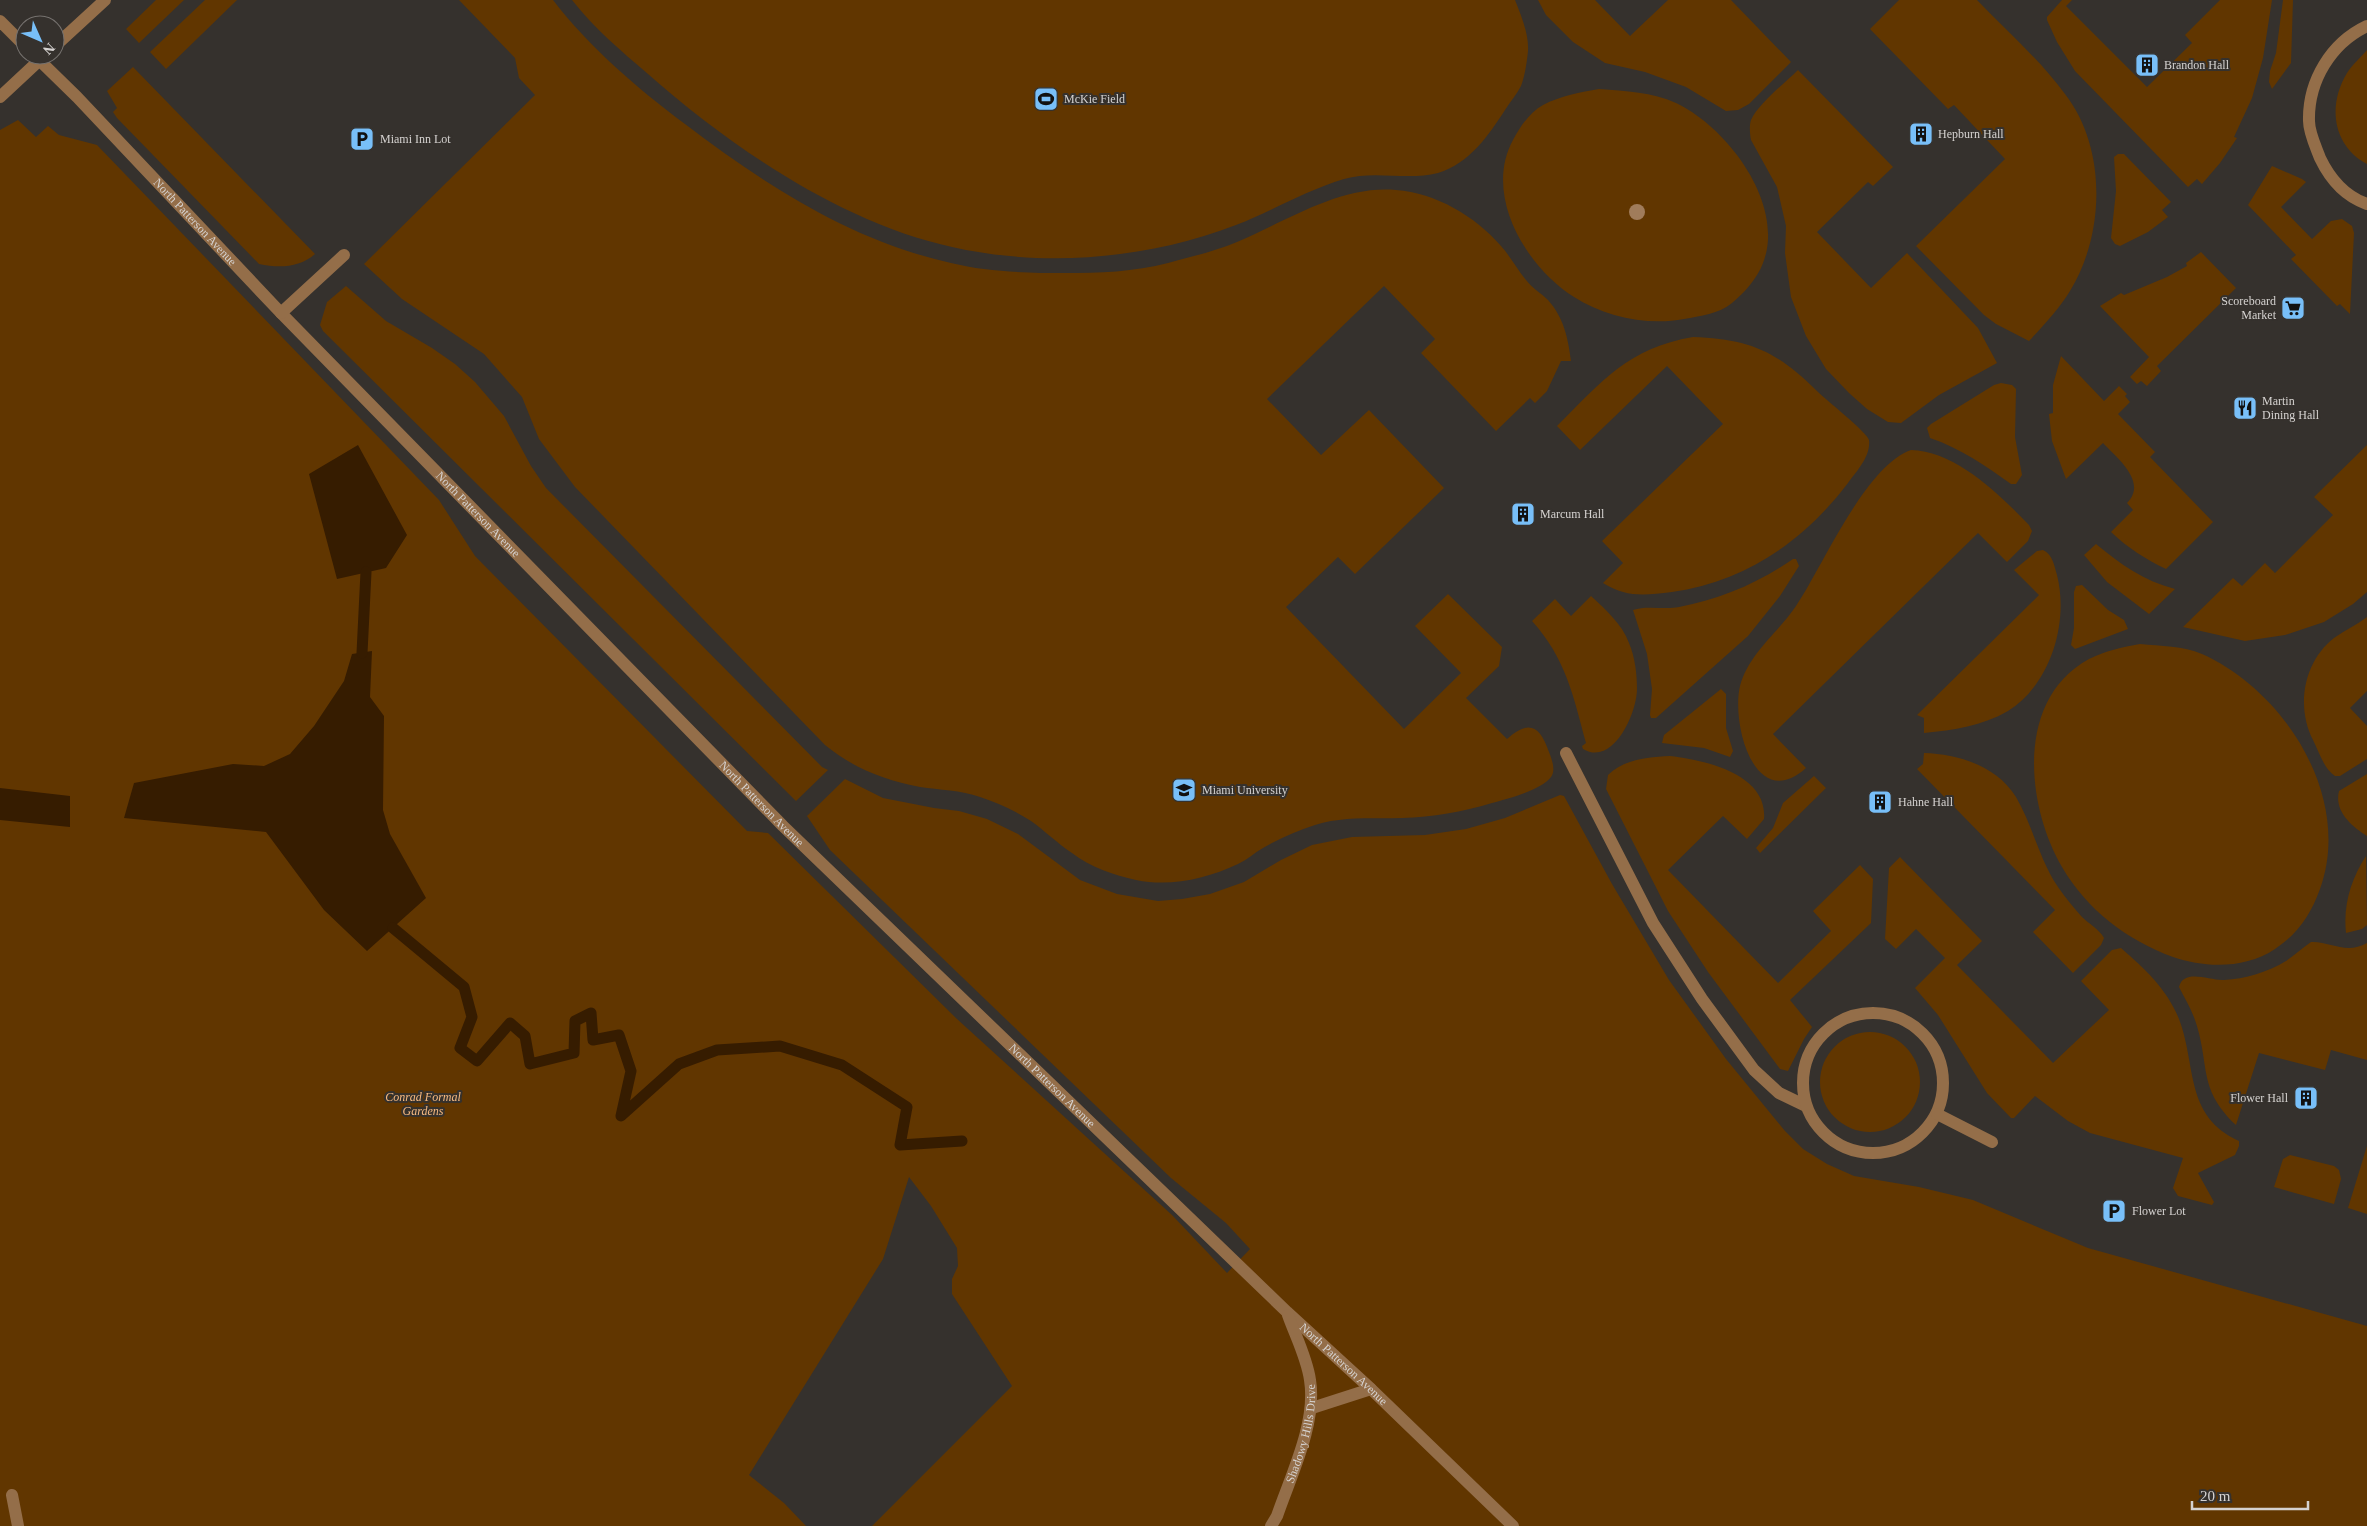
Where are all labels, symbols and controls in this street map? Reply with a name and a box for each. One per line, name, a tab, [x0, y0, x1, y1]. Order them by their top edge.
north arrow	[15, 15, 65, 65]
text: N	[40, 40, 58, 58]
building icon: Brandon Hall	[2134, 52, 2160, 78]
place label: Brandon Hall	[2164, 58, 2230, 72]
sports icon: McKie Field	[1033, 86, 1059, 112]
place label: McKie Field	[1064, 92, 1125, 106]
building icon: Hepburn Hall	[1908, 121, 1934, 147]
parking icon: Miami Inn Lot	[349, 126, 375, 152]
place label: Hepburn Hall	[1938, 127, 2004, 141]
place label: Miami Inn Lot	[380, 132, 451, 146]
street label: North Patterson Avenue	[151, 176, 239, 268]
place label: Scoreboard Market	[2221, 294, 2277, 322]
supermarket icon: Scoreboard Market	[2280, 295, 2306, 321]
place label: Martin Dining Hall	[2262, 394, 2320, 422]
restaurant icon: Martin Dining Hall	[2232, 395, 2258, 421]
street label: North Patterson Avenue	[433, 469, 523, 560]
building icon: Marcum Hall	[1510, 501, 1536, 527]
place label: Marcum Hall	[1540, 507, 1605, 521]
street label: North Patterson Avenue	[716, 758, 807, 849]
school or university icon: Miami University	[1171, 777, 1197, 803]
place label: Miami University	[1202, 783, 1288, 797]
building icon: Hahne Hall	[1867, 789, 1893, 815]
place label: Hahne Hall	[1898, 795, 1954, 809]
street label: North Patterson Avenue	[1006, 1041, 1098, 1130]
building icon: Flower Hall	[2293, 1085, 2319, 1111]
park label: Conrad Formal Gardens	[385, 1090, 461, 1118]
place label: Flower Hall	[2230, 1091, 2289, 1105]
parking icon: Flower Lot	[2101, 1198, 2127, 1224]
place label: Flower Lot	[2132, 1204, 2186, 1218]
street label: North Patterson Avenue	[1297, 1320, 1390, 1408]
street label: Shadowy Hills Drive	[1283, 1384, 1318, 1485]
scale bar	[2192, 1478, 2308, 1510]
text: 20 m	[2200, 1488, 2231, 1504]

